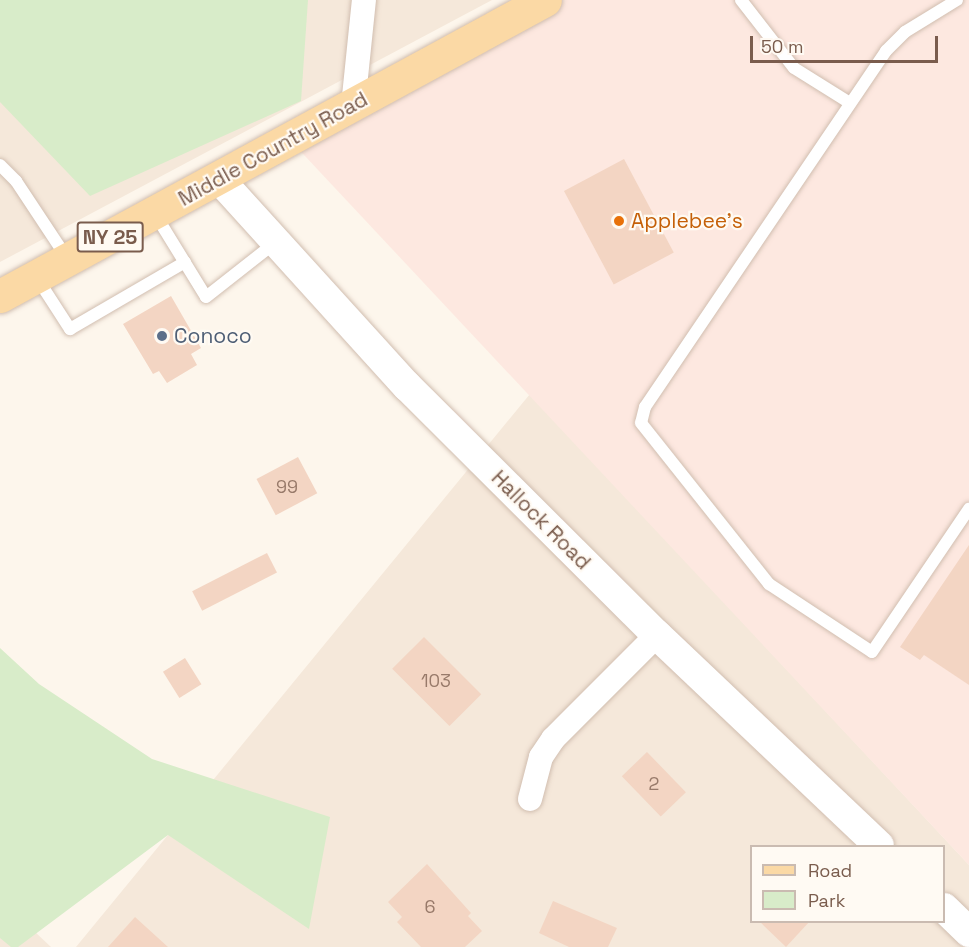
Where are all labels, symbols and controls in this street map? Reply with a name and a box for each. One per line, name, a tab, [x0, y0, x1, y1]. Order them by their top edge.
scale bar	[753, 24, 940, 62]
text: 50 m	[761, 35, 803, 58]
street label: Middle Country Road	[174, 86, 372, 212]
place label: Applebee's	[631, 208, 743, 234]
marker: Applebee's	[612, 214, 626, 228]
road number: NY 25	[76, 220, 144, 254]
place label: Conoco	[174, 323, 252, 349]
marker: Conoco	[155, 329, 169, 343]
street label: Hallock Road	[486, 465, 596, 575]
house number: 99	[276, 476, 298, 498]
house number: 103	[421, 670, 451, 692]
house number: 2	[649, 773, 659, 795]
legend	[750, 845, 945, 923]
text: Road	[808, 859, 852, 882]
text: Park	[808, 889, 845, 912]
house number: 6	[424, 896, 436, 918]

